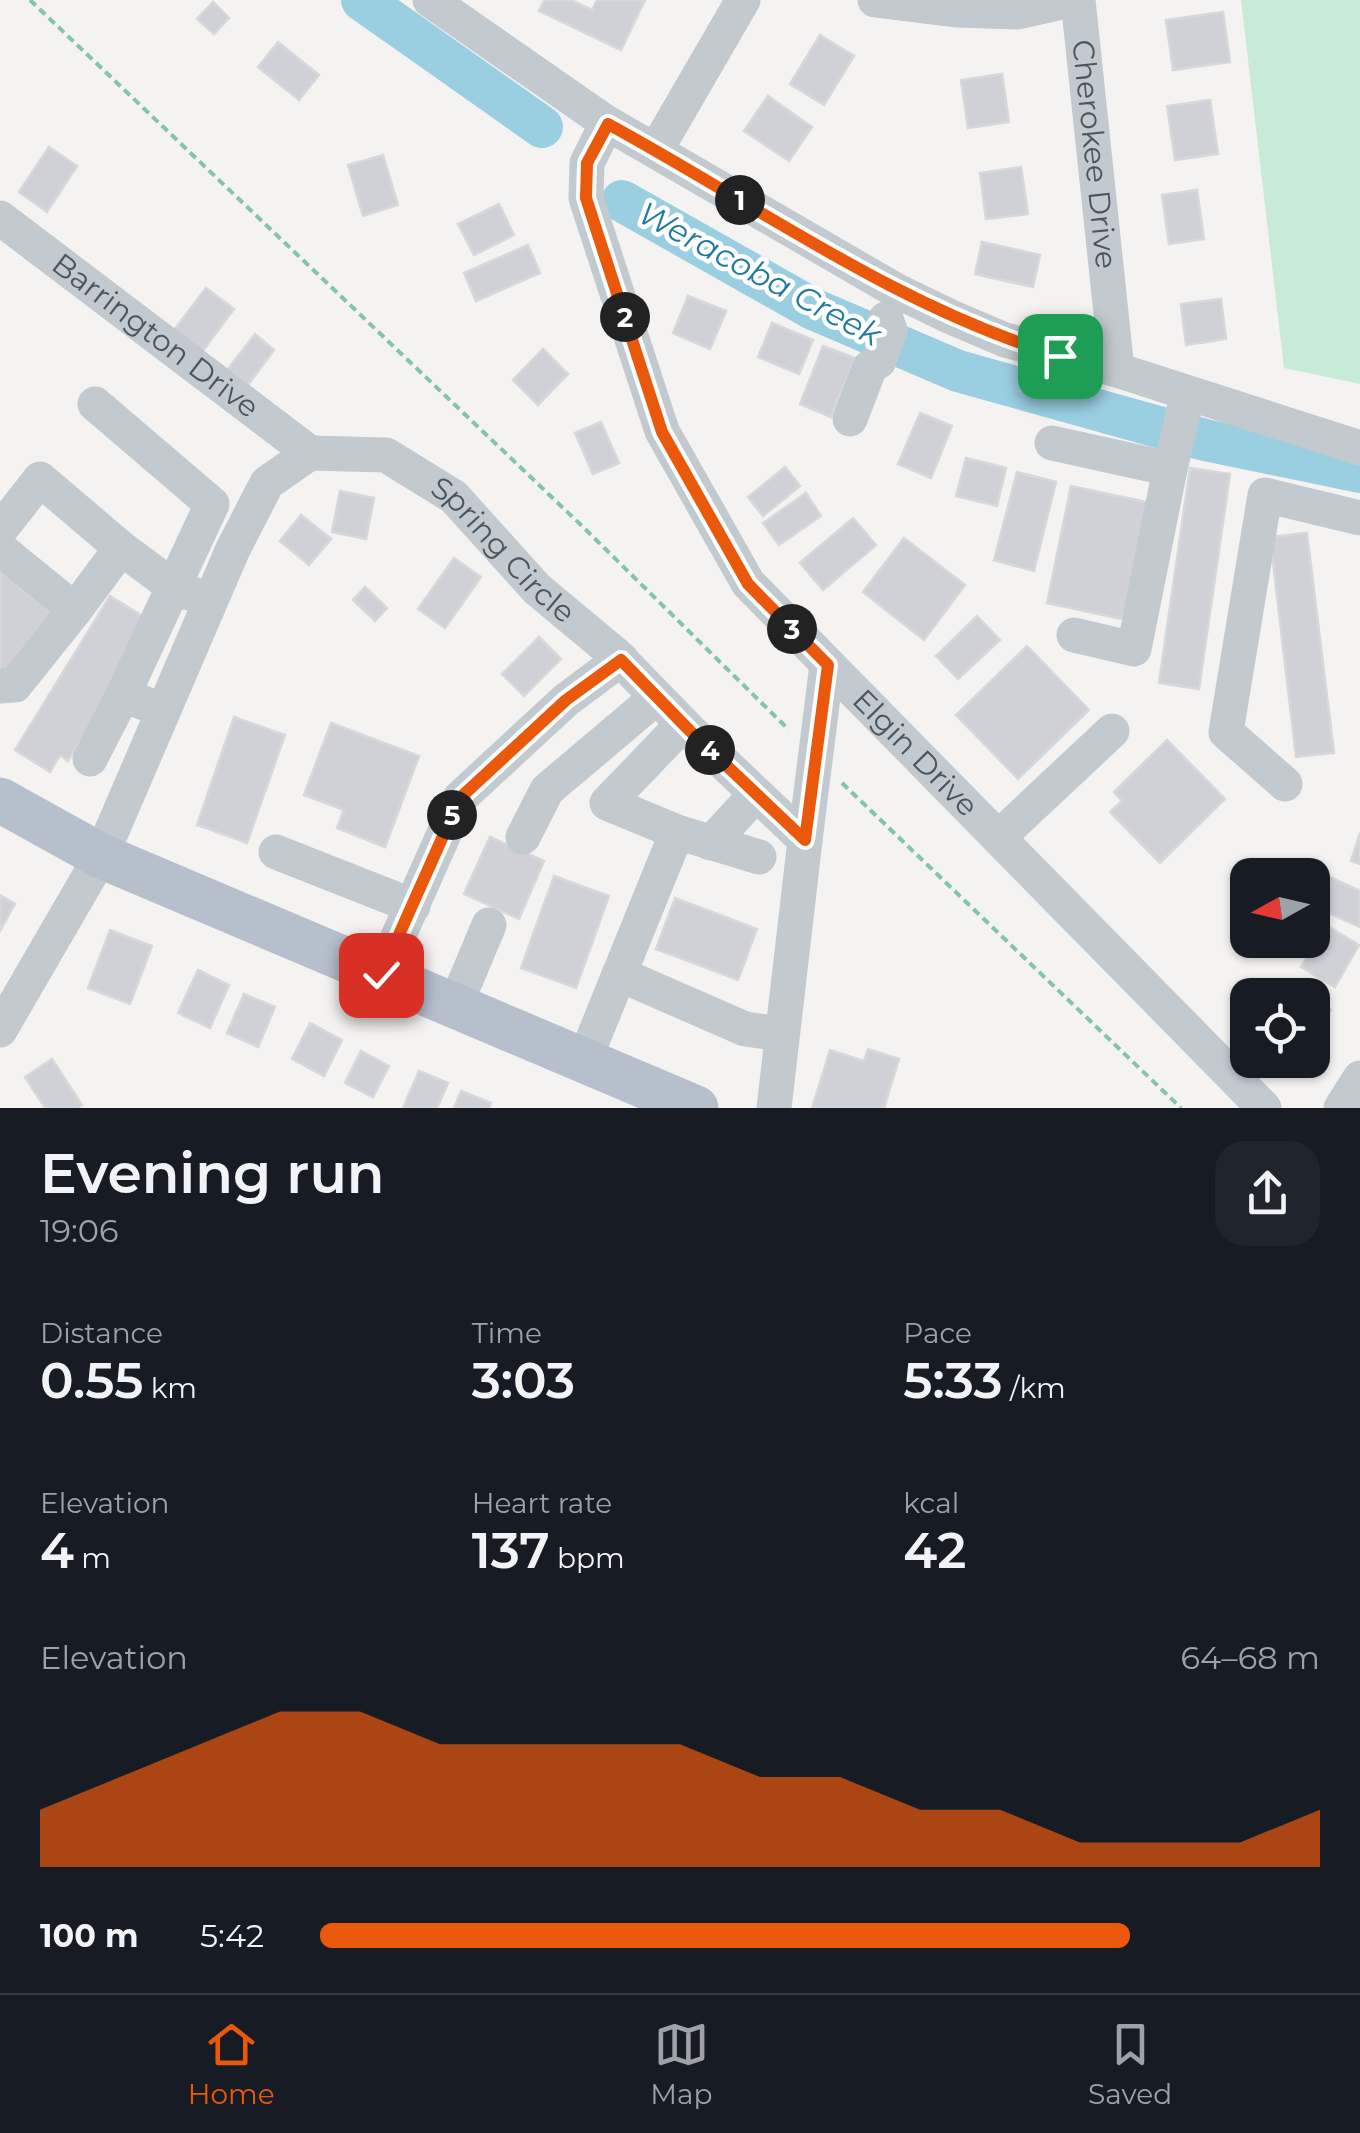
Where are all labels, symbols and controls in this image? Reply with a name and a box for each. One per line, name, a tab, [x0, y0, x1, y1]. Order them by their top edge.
street label: Cherokee Drive	[1064, 38, 1125, 271]
pin: 1	[715, 175, 765, 225]
text: 1	[735, 183, 745, 217]
water label: Weracoba Creek	[632, 193, 890, 355]
street label: Barrington Drive	[45, 245, 267, 426]
pin: 2	[600, 292, 650, 342]
text: 2	[617, 300, 633, 334]
pin	[1018, 314, 1103, 399]
icon: arrive	[1033, 329, 1088, 384]
street label: Spring Circle	[424, 468, 583, 631]
pin: 3	[767, 604, 817, 654]
text: 3	[784, 612, 800, 646]
street label: Elgin Drive	[845, 681, 986, 824]
pin: 4	[685, 725, 735, 775]
text: 4	[700, 733, 720, 767]
pin: 5	[427, 790, 477, 840]
text: 5	[444, 798, 460, 832]
north arrow	[1230, 858, 1330, 958]
map controls	[1230, 858, 1330, 1078]
pin	[339, 933, 424, 1018]
icon: check	[354, 948, 409, 1003]
button: locate	[1230, 978, 1330, 1078]
text: Evening run	[40, 1140, 385, 1207]
button: share	[1215, 1141, 1320, 1246]
text: 19:06	[40, 1211, 119, 1250]
text: Distance	[40, 1316, 163, 1350]
text: Time	[472, 1316, 542, 1350]
text: Pace	[903, 1316, 972, 1350]
text: 0.55	[40, 1350, 143, 1411]
text: 3:03	[472, 1350, 575, 1411]
text: 5:33	[903, 1350, 1003, 1411]
text: km	[143, 1371, 197, 1405]
text: /km	[1003, 1371, 1066, 1405]
text: Elevation	[40, 1486, 169, 1520]
text: Heart rate	[472, 1486, 612, 1520]
text: kcal	[903, 1486, 959, 1520]
text: 4	[40, 1520, 74, 1581]
text: 137	[472, 1520, 550, 1581]
text: 42	[903, 1520, 966, 1581]
text: m	[74, 1541, 111, 1575]
text: bpm	[550, 1541, 625, 1575]
text: Elevation	[40, 1638, 188, 1677]
text: 64–68 m	[1181, 1638, 1320, 1677]
text: 100 m	[40, 1916, 139, 1955]
text: 5:42	[200, 1916, 264, 1955]
tab: Home	[188, 2017, 275, 2111]
tab: Map	[650, 2017, 713, 2111]
tab: Saved	[1088, 2017, 1172, 2111]

